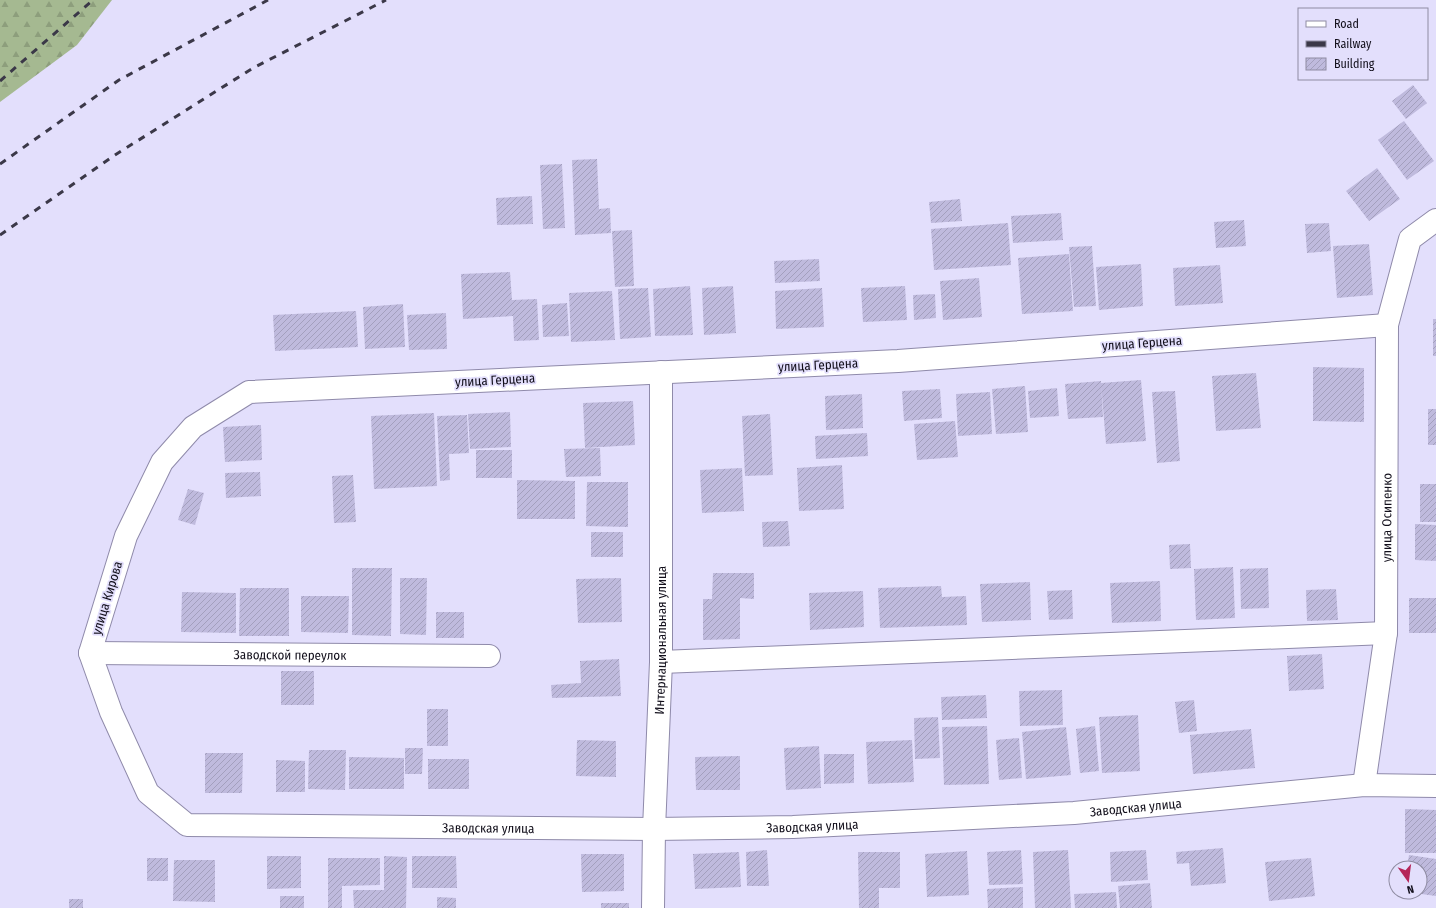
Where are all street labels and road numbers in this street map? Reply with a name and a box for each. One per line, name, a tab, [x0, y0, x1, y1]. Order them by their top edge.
street label: улица Герцена	[1102, 333, 1182, 353]
street label: улица Герцена	[778, 355, 858, 375]
street label: улица Герцена	[455, 370, 535, 390]
street label: улица Осипенко	[1379, 473, 1394, 562]
street label: улица Кирова	[89, 559, 125, 637]
street label: Интернациональная улица	[651, 566, 669, 715]
street label: Заводской переулок	[234, 647, 346, 662]
street label: Заводская улица	[1089, 795, 1182, 819]
street label: Заводская улица	[766, 816, 859, 835]
street label: Заводская улица	[442, 820, 535, 835]

